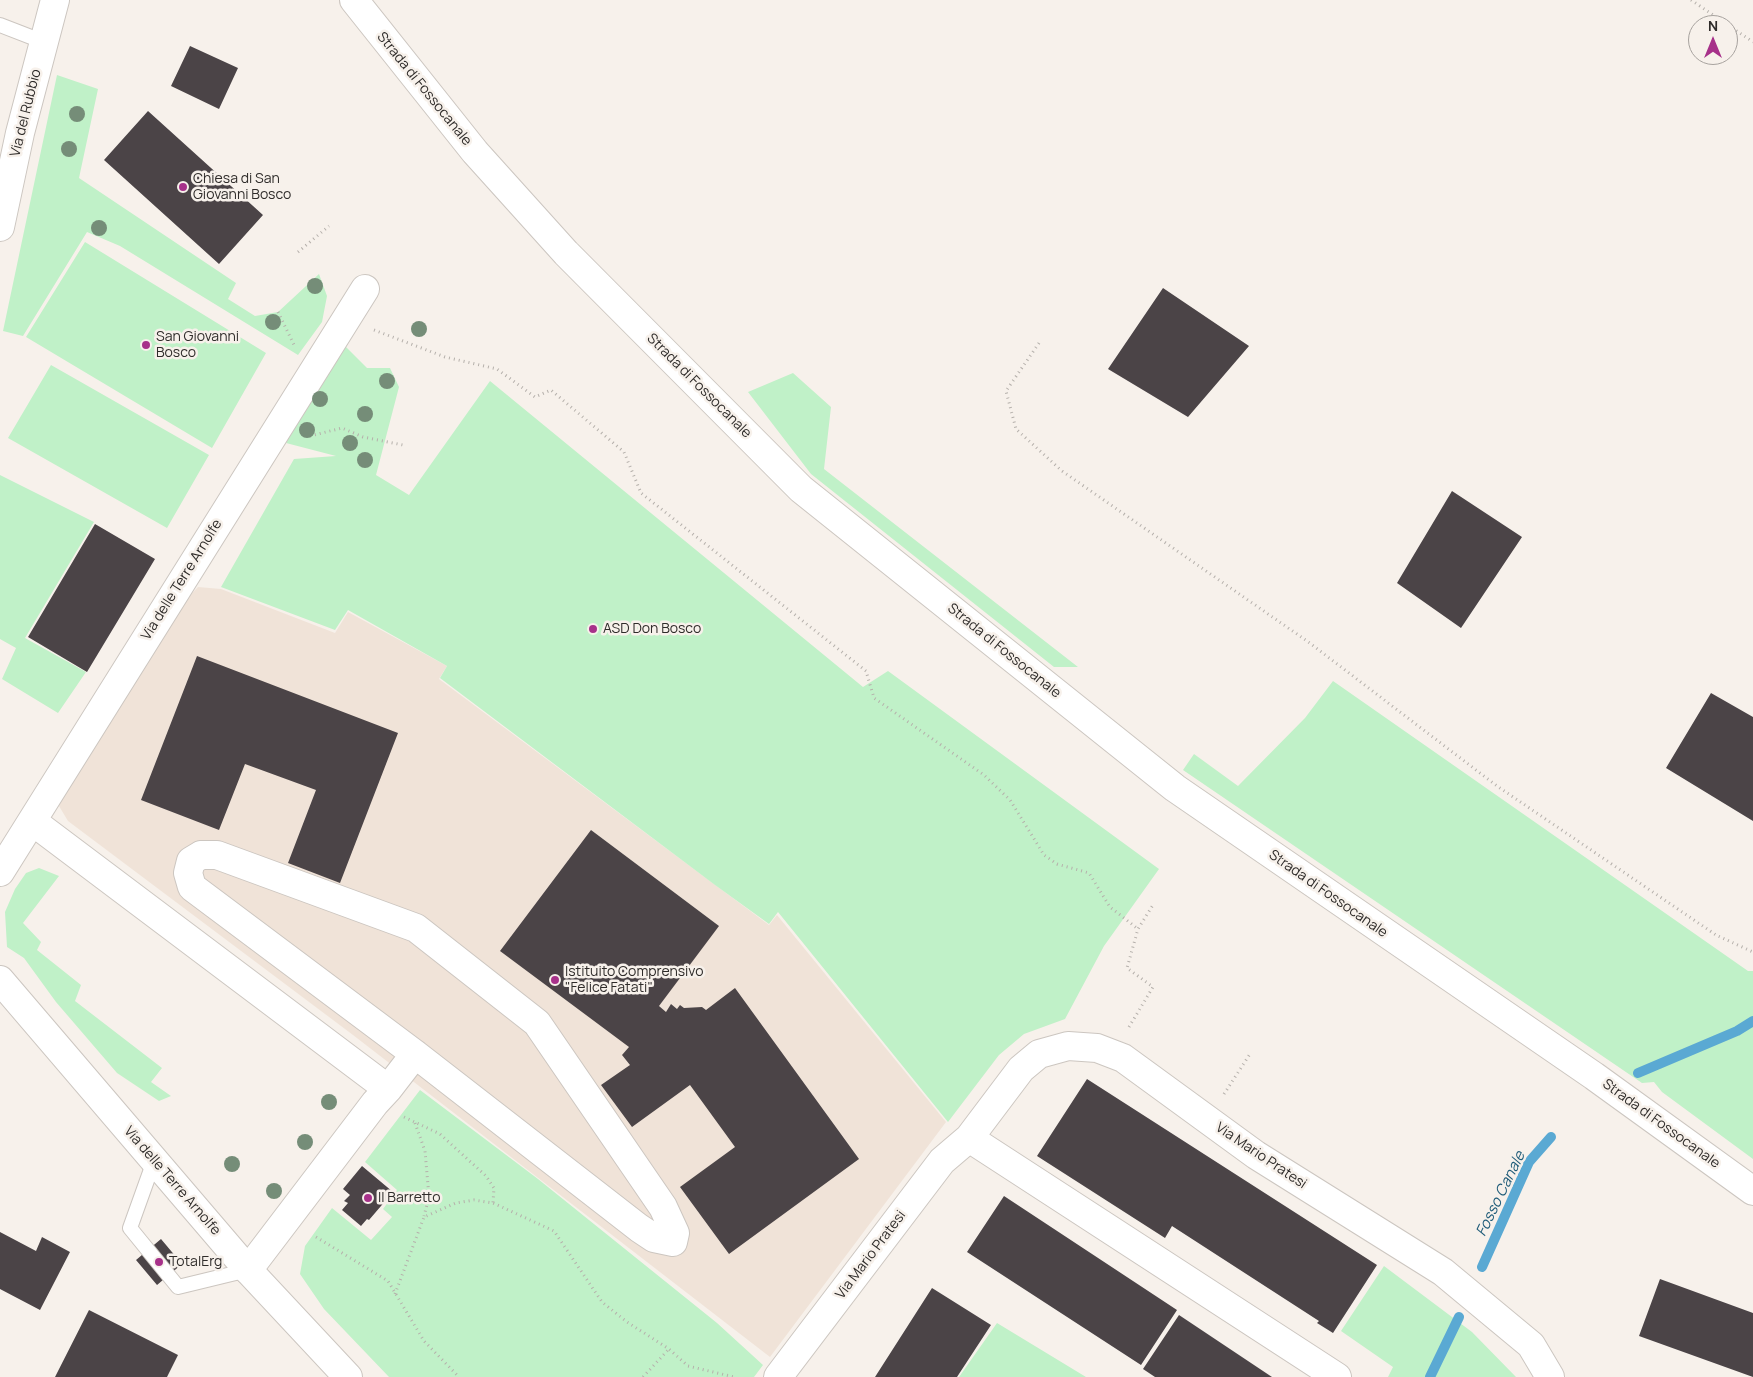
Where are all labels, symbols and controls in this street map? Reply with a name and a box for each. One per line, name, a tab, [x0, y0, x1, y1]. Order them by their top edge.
north arrow	[1688, 15, 1738, 65]
text: N	[1708, 16, 1718, 35]
street label: Strada di Fossocanale	[373, 29, 475, 149]
street label: Via del Rubbio	[7, 67, 45, 159]
place label: Chiesa di San Giovanni Bosco	[193, 171, 291, 203]
marker: Chiesa di San Giovanni Bosco	[177, 181, 189, 193]
place label: San Giovanni Bosco	[156, 329, 239, 362]
street label: Strada di Fossocanale	[643, 330, 755, 442]
marker: San Giovanni Bosco	[140, 339, 152, 351]
street label: Via delle Terre Arnolfe	[138, 517, 226, 643]
street label: Strada di Fossocanale	[944, 600, 1064, 702]
place label: ASD Don Bosco	[603, 621, 701, 637]
marker: ASD Don Bosco	[587, 623, 599, 635]
street label: Strada di Fossocanale	[1265, 847, 1391, 941]
place label: Istituito Comprensivo "Felice Fatati"	[565, 964, 703, 996]
marker: Istituito Comprensivo "Felice Fatati"	[549, 974, 561, 986]
street label: Strada di Fossocanale	[1599, 1076, 1723, 1172]
street label: Via Mario Pratesi	[1212, 1119, 1310, 1193]
street label: Via delle Terre Arnolfe	[120, 1123, 224, 1239]
water label: Fosso Canale	[1473, 1149, 1529, 1239]
place label: Il Barretto	[378, 1190, 440, 1206]
marker: Il Barretto	[362, 1192, 374, 1204]
street label: Via Mario Pratesi	[832, 1208, 910, 1302]
place label: TotalErg	[169, 1254, 222, 1270]
marker: TotalErg	[153, 1256, 165, 1268]

